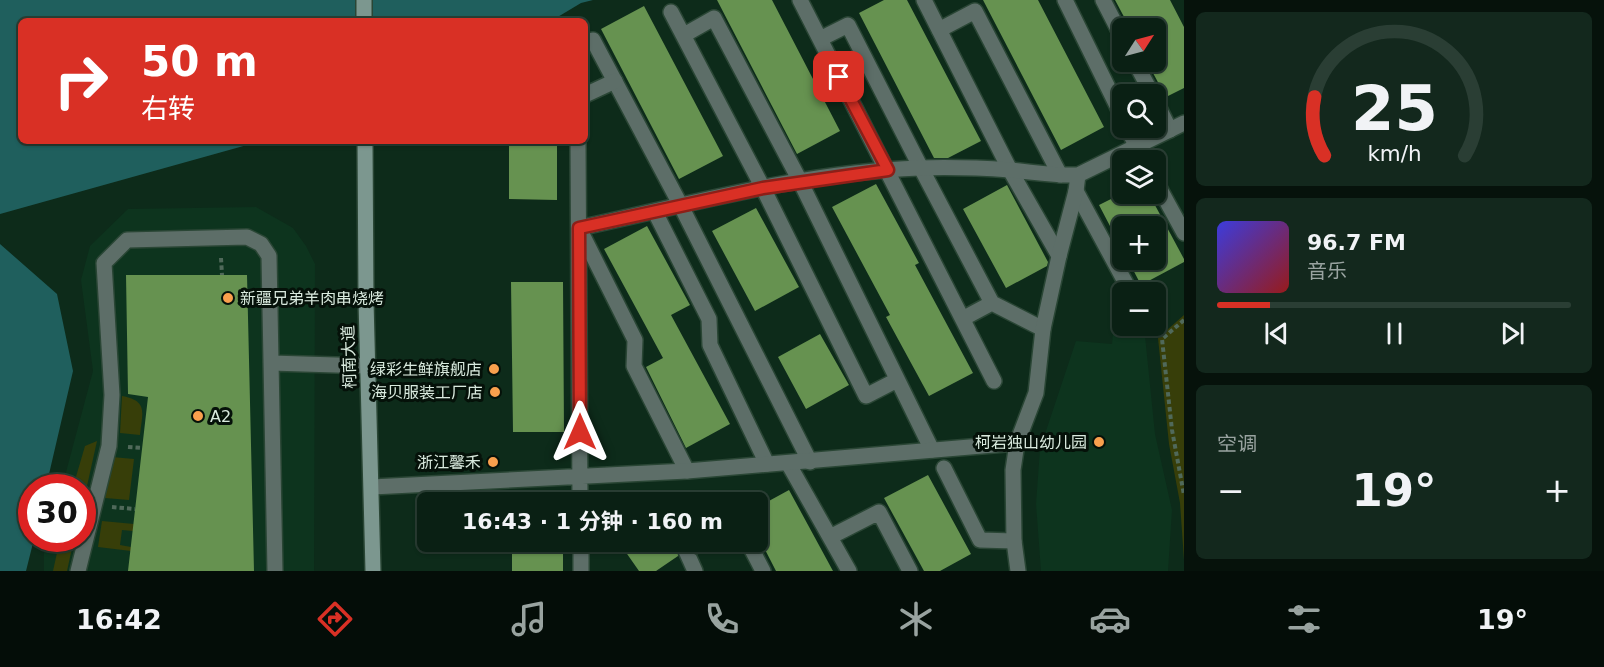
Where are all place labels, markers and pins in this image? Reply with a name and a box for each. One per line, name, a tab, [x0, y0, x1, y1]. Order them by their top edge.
pin	[813, 51, 864, 102]
place label: 新疆兄弟羊肉串烧烤	[240, 289, 384, 308]
marker: 新疆兄弟羊肉串烧烤	[221, 291, 235, 305]
place label: 绿彩生鲜旗舰店	[370, 360, 482, 379]
marker: 绿彩生鲜旗舰店	[487, 362, 501, 376]
place label: 海贝服装工厂店	[371, 383, 483, 402]
marker: 海贝服装工厂店	[488, 385, 502, 399]
place label: A2	[210, 407, 231, 426]
marker: A2	[191, 409, 205, 423]
place label: 柯岩独山幼儿园	[975, 433, 1087, 452]
marker: 柯岩独山幼儿园	[1092, 435, 1106, 449]
place label: 浙江馨禾	[417, 453, 481, 472]
marker: 浙江馨禾	[486, 455, 500, 469]

